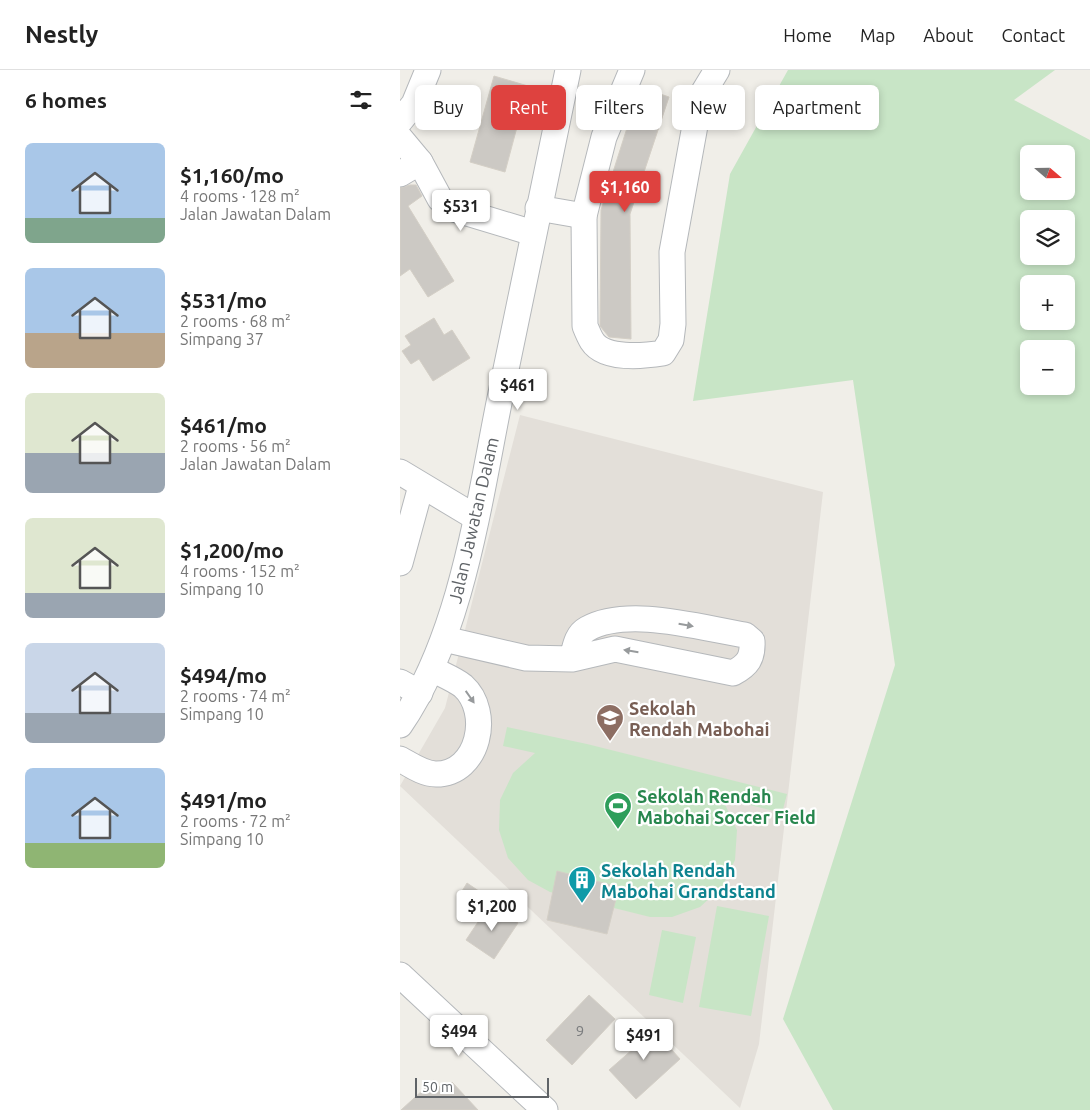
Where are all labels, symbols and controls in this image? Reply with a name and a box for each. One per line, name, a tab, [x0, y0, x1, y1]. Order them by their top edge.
text: Nestly	[25, 21, 98, 48]
text: Home	[783, 25, 832, 45]
text: Map	[860, 25, 895, 45]
text: About	[923, 25, 973, 45]
text: Contact	[1001, 25, 1065, 45]
chip: Buy	[415, 85, 481, 130]
chip: Rent	[491, 85, 566, 130]
chip: Filters	[576, 85, 662, 130]
chip: New	[672, 85, 745, 130]
chip: Apartment	[755, 85, 879, 130]
icon: filters	[347, 86, 375, 114]
text: 6 homes	[25, 88, 107, 112]
north arrow	[1020, 145, 1075, 200]
map controls	[1020, 145, 1075, 395]
icon: home	[65, 163, 125, 223]
text: $1,160/mo	[180, 163, 284, 187]
pin: $1,160	[584, 170, 666, 213]
text: $1,160	[600, 178, 650, 196]
text: 4 rooms · 128 m²	[180, 187, 300, 205]
pin: $531	[431, 190, 491, 232]
text: $531	[443, 197, 479, 215]
text: Jalan Jawatan Dalam	[180, 205, 331, 223]
button: layers	[1020, 210, 1075, 265]
button: +	[1020, 275, 1075, 330]
icon: home	[65, 288, 125, 348]
text: $531/mo	[180, 288, 267, 312]
text: 2 rooms · 68 m²	[180, 312, 291, 330]
text: Simpang 37	[180, 330, 264, 348]
button: −	[1020, 340, 1075, 395]
pin: $461	[488, 368, 548, 411]
text: $461	[500, 376, 536, 394]
icon: home	[65, 413, 125, 473]
text: $461/mo	[180, 413, 267, 437]
street label: Jalan Jawatan Dalam	[444, 435, 502, 605]
text: 2 rooms · 56 m²	[180, 437, 291, 455]
text: Jalan Jawatan Dalam	[180, 455, 331, 473]
icon: home	[65, 538, 125, 598]
text: $1,200/mo	[180, 538, 284, 562]
text: 4 rooms · 152 m²	[180, 562, 300, 580]
text: Simpang 10	[180, 580, 264, 598]
one-way arrow	[678, 622, 694, 630]
one-way arrow	[623, 647, 639, 655]
icon: home	[65, 663, 125, 723]
text: $494/mo	[180, 663, 267, 687]
text: 2 rooms · 74 m²	[180, 687, 291, 705]
one-way arrow	[465, 691, 475, 704]
place label: Sekolah Rendah Mabohai	[629, 698, 769, 739]
school or university icon: Sekolah Rendah Mabohai	[595, 703, 625, 742]
text: Simpang 10	[180, 705, 264, 723]
place label: Sekolah Rendah Mabohai Soccer Field	[637, 786, 816, 827]
icon: home	[65, 788, 125, 848]
text: $491/mo	[180, 788, 267, 812]
sports icon: Sekolah Rendah Mabohai Soccer Field	[603, 791, 633, 830]
text: 2 rooms · 72 m²	[180, 812, 291, 830]
text: Simpang 10	[180, 830, 264, 848]
place label: Sekolah Rendah Mabohai Grandstand	[601, 860, 776, 901]
building icon: Sekolah Rendah Mabohai Grandstand	[567, 865, 597, 904]
pin: $1,200	[451, 890, 533, 932]
text: $1,200	[467, 897, 517, 915]
pin: $494	[429, 1014, 489, 1057]
pin: $491	[614, 1018, 674, 1061]
text: $494	[441, 1022, 477, 1040]
house number: 9	[576, 1022, 584, 1039]
text: $491	[626, 1026, 662, 1044]
scale bar	[415, 1075, 549, 1098]
text: 50 m	[422, 1079, 453, 1095]

